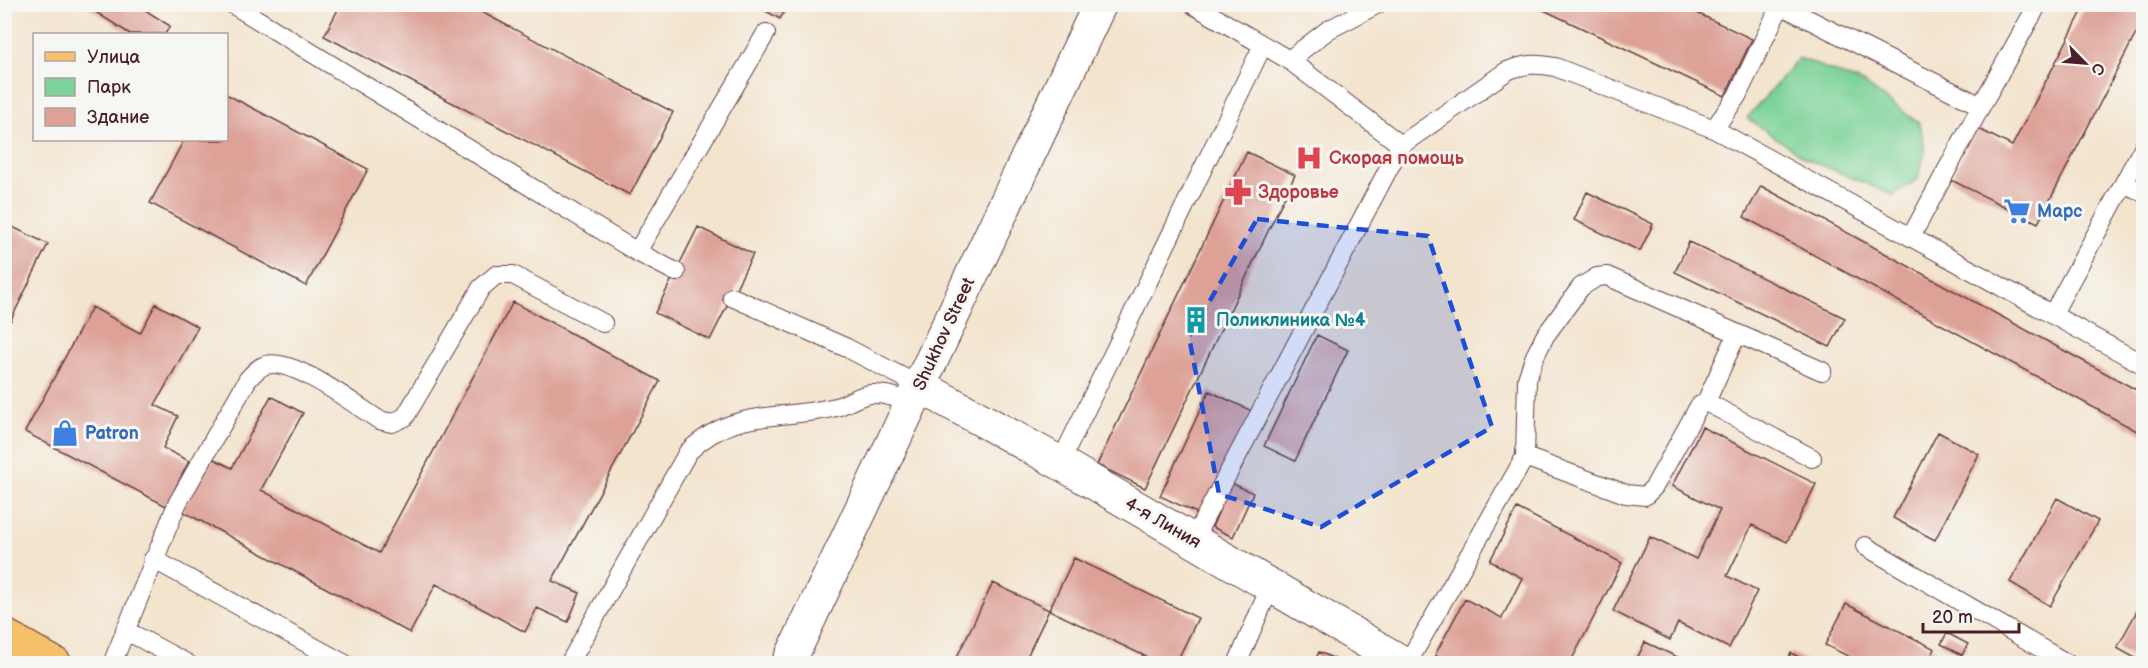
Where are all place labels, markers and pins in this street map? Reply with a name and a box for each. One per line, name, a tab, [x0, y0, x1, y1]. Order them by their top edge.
hospital icon: Скорая помощь	[1294, 143, 1324, 173]
place label: Скорая помощь	[1329, 148, 1465, 169]
pharmacy icon: Здоровье	[1223, 177, 1253, 207]
place label: Здоровье	[1258, 182, 1339, 203]
supermarket icon: Марс	[2002, 196, 2032, 226]
place label: Марс	[2037, 201, 2082, 222]
building icon: Поликлиника №4	[1181, 305, 1211, 335]
place label: Поликлиника №4	[1216, 310, 1366, 331]
shop icon: Patron	[50, 418, 80, 448]
place label: Patron	[85, 423, 139, 444]

